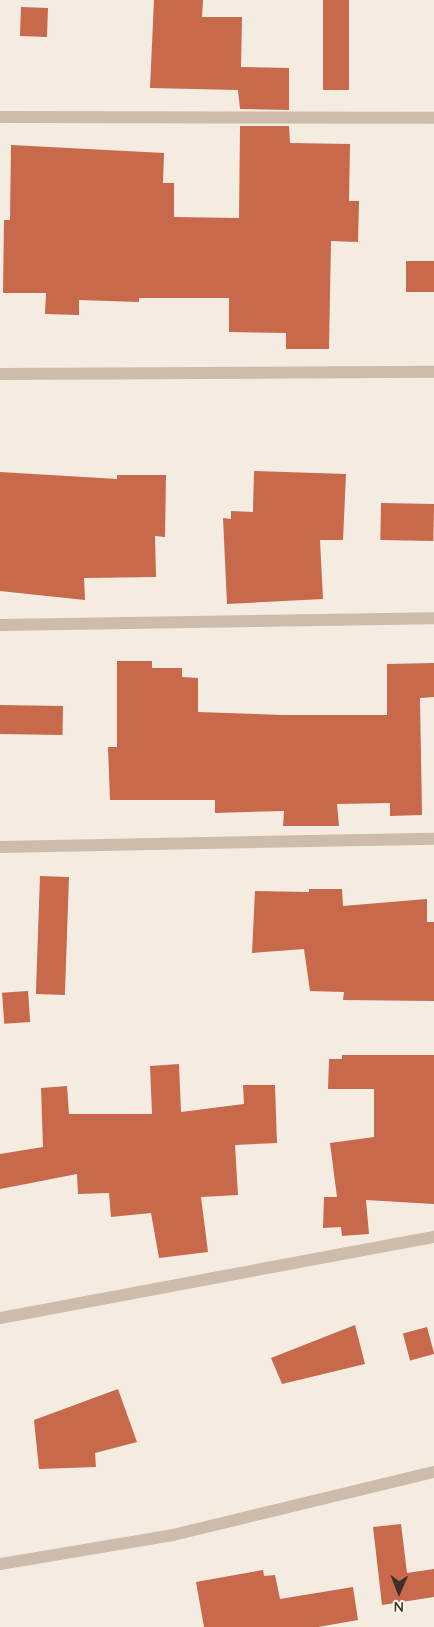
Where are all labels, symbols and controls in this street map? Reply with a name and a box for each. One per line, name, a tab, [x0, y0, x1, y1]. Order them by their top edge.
north arrow	[374, 1567, 424, 1617]
text: N	[393, 1598, 404, 1616]

